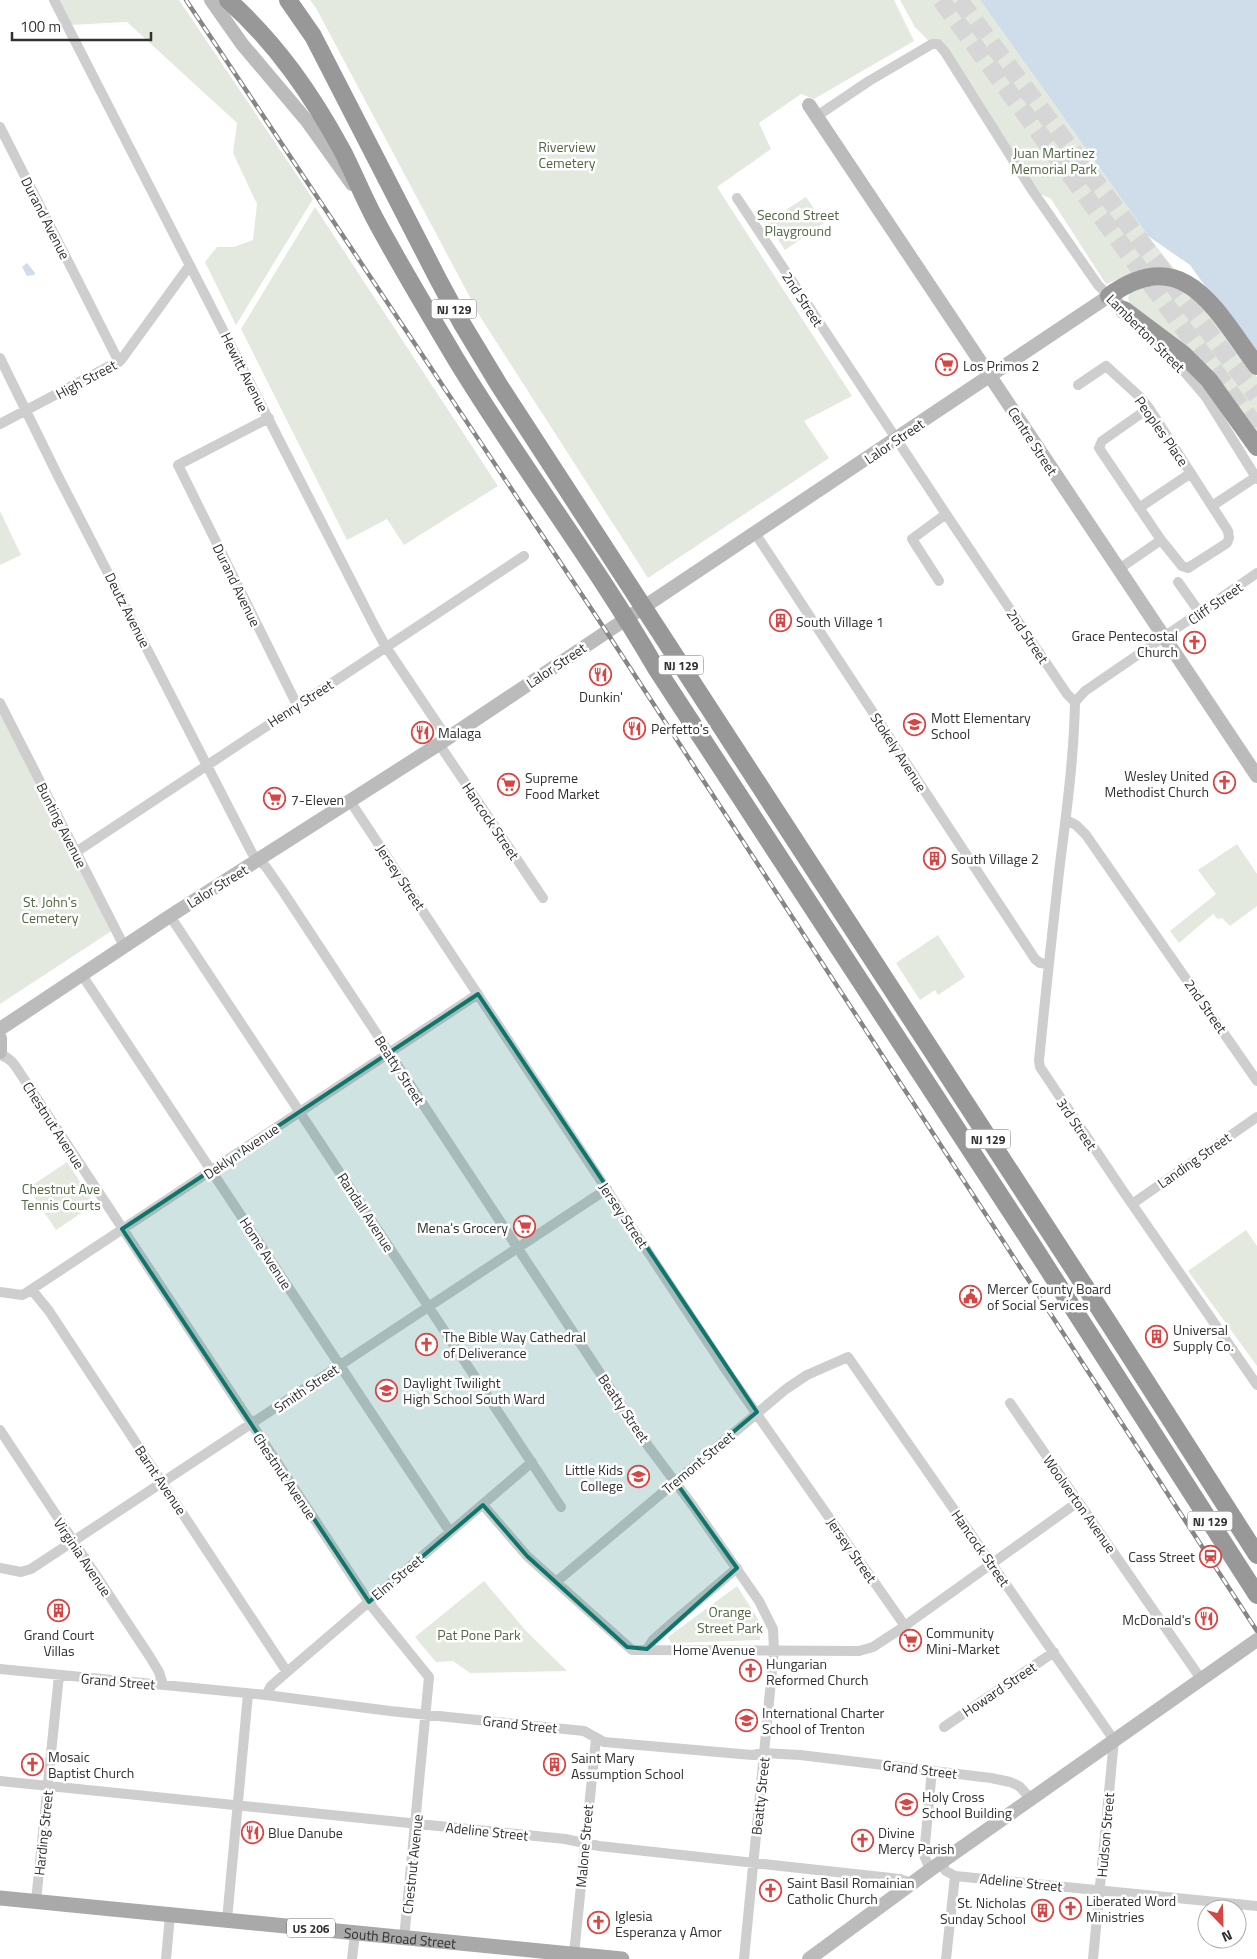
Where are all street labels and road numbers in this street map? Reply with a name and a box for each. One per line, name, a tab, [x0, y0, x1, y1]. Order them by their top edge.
street label: Durand Avenue	[16, 173, 76, 263]
street label: 2nd Street	[777, 267, 829, 331]
street label: Lamberton Street	[1102, 289, 1190, 377]
road number: NJ 129	[432, 300, 476, 318]
street label: Hewitt Avenue	[216, 329, 274, 415]
street label: High Street	[52, 354, 120, 404]
street label: Peoples Place	[1130, 392, 1194, 470]
street label: Centre Street	[1003, 403, 1063, 479]
street label: Lalor Street	[860, 413, 928, 469]
street label: Durand Avenue	[208, 540, 266, 630]
street label: Deutz Avenue	[100, 569, 156, 651]
street label: Cliff Street	[1183, 576, 1247, 629]
street label: 2nd Street	[1002, 604, 1054, 668]
street label: Lalor Street	[522, 637, 590, 693]
road number: NJ 129	[658, 656, 704, 674]
street label: Henry Street	[263, 674, 337, 732]
street label: Stokely Avenue	[866, 708, 932, 796]
street label: Hancock Street	[457, 778, 525, 864]
street label: Bunting Avenue	[32, 779, 92, 871]
street label: Jersey Street	[371, 840, 431, 914]
street label: Lalor Street	[182, 859, 252, 913]
street label: 2nd Street	[1180, 975, 1232, 1037]
street label: Beatty Street	[370, 1031, 430, 1109]
street label: Chestnut Avenue	[18, 1077, 90, 1173]
street label: 3rd Street	[1052, 1094, 1102, 1154]
street label: Deklyn Avenue	[199, 1118, 283, 1184]
street label: Landing Street	[1153, 1127, 1235, 1193]
road number: NJ 129	[966, 1130, 1010, 1148]
street label: Randall Avenue	[332, 1168, 400, 1256]
street label: Jersey Street	[594, 1178, 654, 1252]
street label: Home Avenue	[235, 1213, 297, 1293]
street label: Smith Street	[269, 1359, 343, 1417]
street label: Beatty Street	[593, 1370, 655, 1446]
street label: Tremont Street	[657, 1425, 739, 1499]
street label: Chestnut Avenue	[248, 1429, 322, 1523]
street label: Barnt Avenue	[130, 1441, 192, 1519]
street label: Woolverton Avenue	[1038, 1451, 1122, 1557]
street label: Hancock Street	[947, 1505, 1015, 1591]
road number: NJ 129	[1188, 1512, 1232, 1530]
street label: Jersey Street	[822, 1513, 882, 1587]
street label: Virginia Avenue	[49, 1514, 117, 1600]
street label: Elm Street	[367, 1549, 428, 1605]
street label: Home Avenue	[673, 1639, 755, 1660]
street label: Howard Street	[958, 1656, 1040, 1722]
street label: Grand Street	[80, 1667, 156, 1695]
street label: Grand Street	[482, 1710, 558, 1738]
street label: Grand Street	[882, 1754, 958, 1784]
street label: Beatty Street	[745, 1756, 775, 1836]
street label: Harding Street	[28, 1789, 58, 1877]
street label: Hudson Street	[1091, 1792, 1119, 1878]
street label: Malone Street	[570, 1804, 598, 1888]
street label: Chestnut Avenue	[396, 1813, 428, 1915]
street label: Adeline Street	[445, 1816, 529, 1846]
street label: Adeline Street	[979, 1867, 1063, 1897]
road number: US 206	[287, 1919, 335, 1938]
street label: South Broad Street	[343, 1921, 457, 1953]

